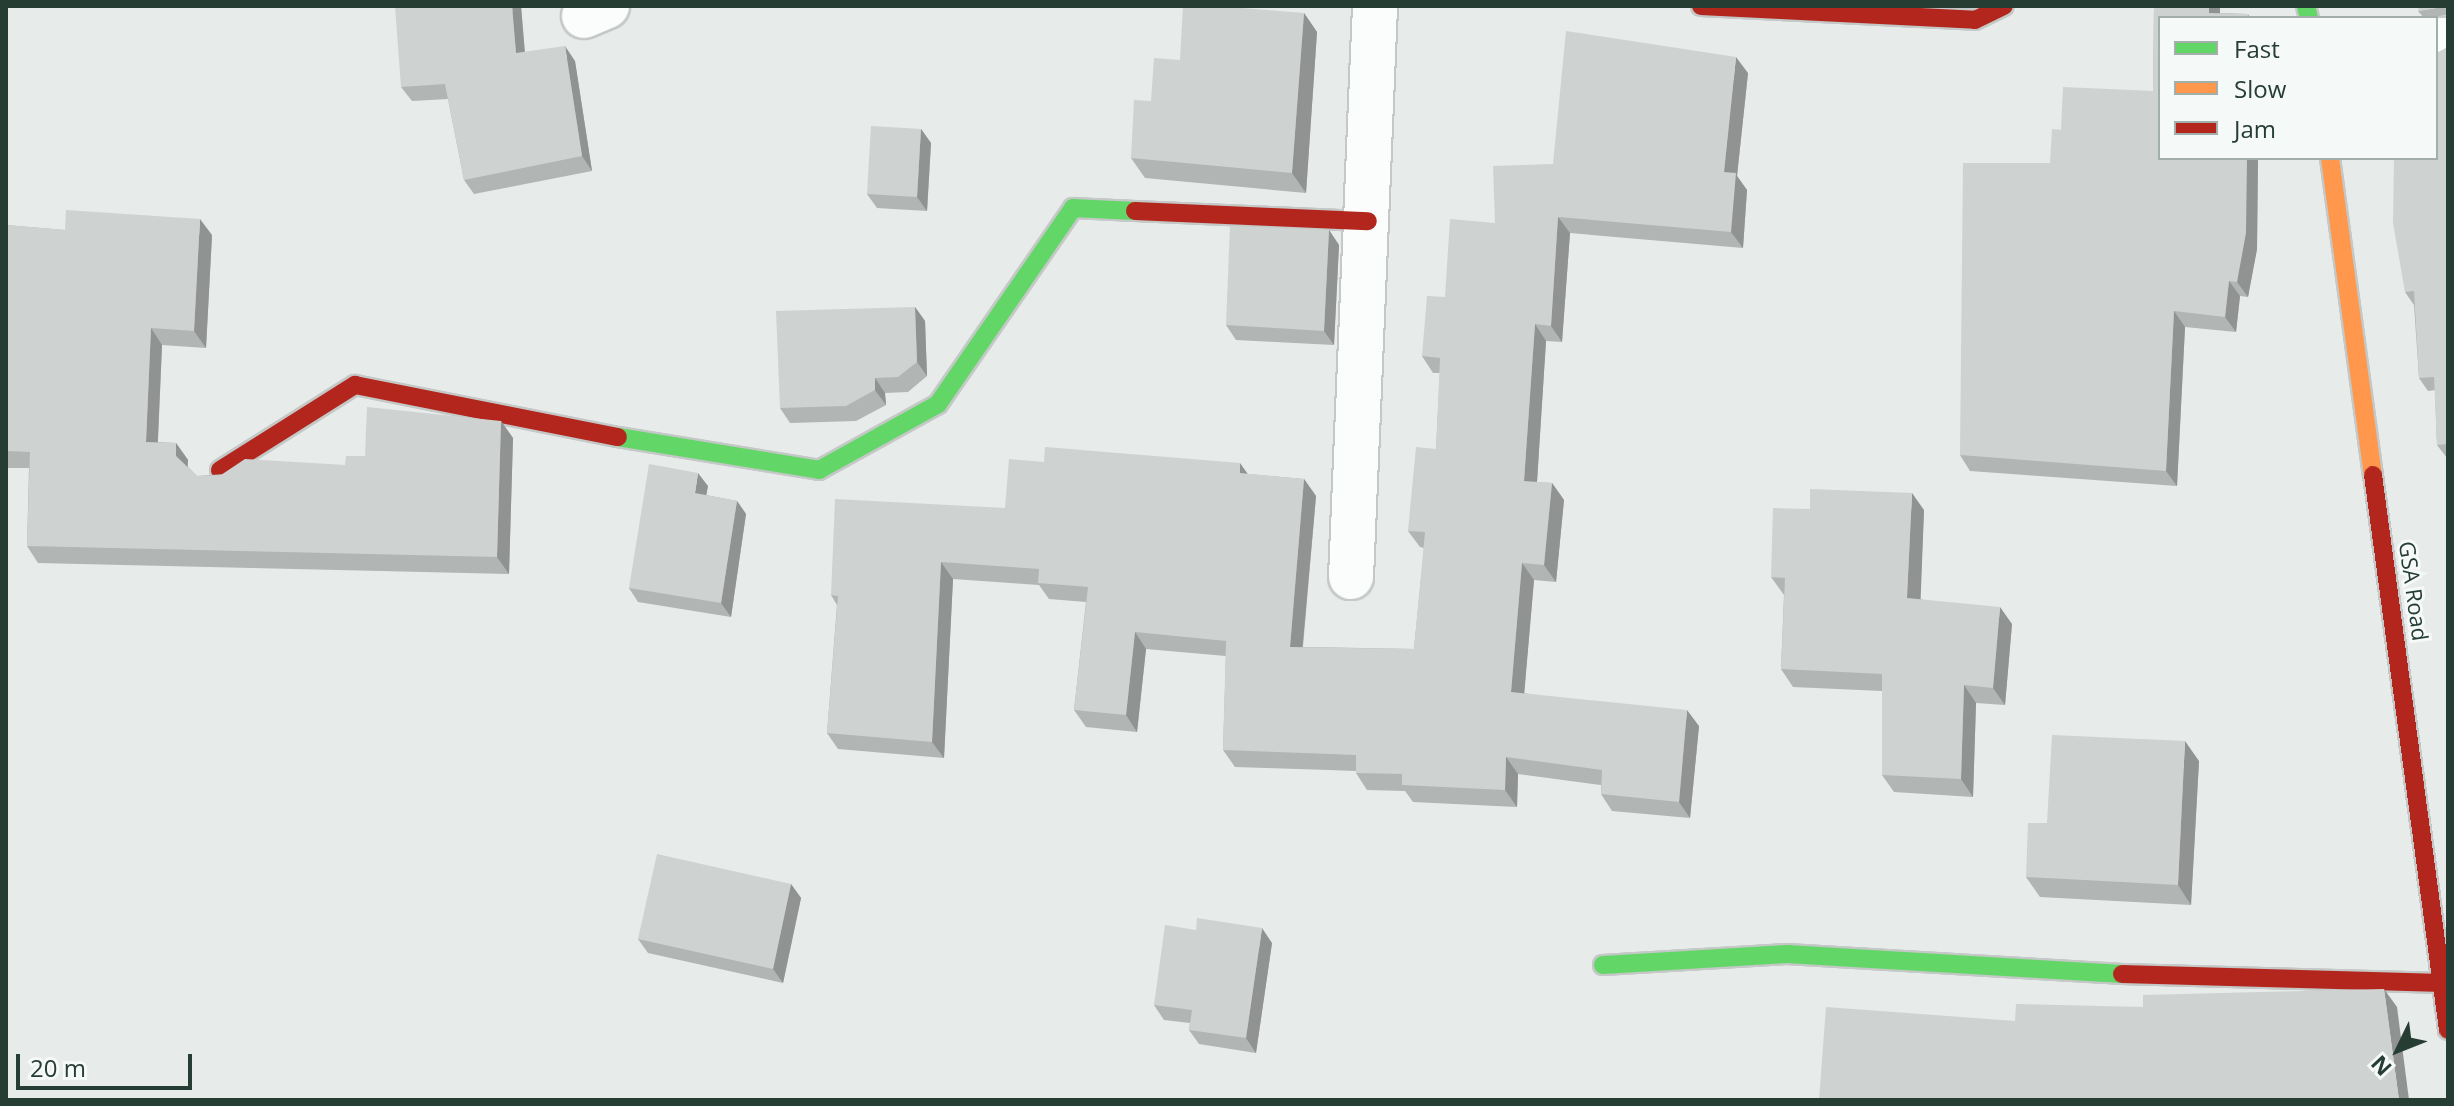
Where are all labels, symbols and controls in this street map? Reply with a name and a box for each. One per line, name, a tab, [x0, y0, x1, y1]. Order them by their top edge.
legend	[2158, 16, 2438, 160]
text: Fast	[2234, 32, 2280, 65]
text: Slow	[2234, 72, 2286, 105]
text: Jam	[2234, 112, 2276, 145]
street label: GSA Road	[2394, 540, 2434, 642]
north arrow	[2358, 1010, 2438, 1090]
scale bar	[20, 1038, 196, 1088]
text: N	[2363, 1050, 2398, 1083]
text: 20 m	[30, 1051, 86, 1084]

